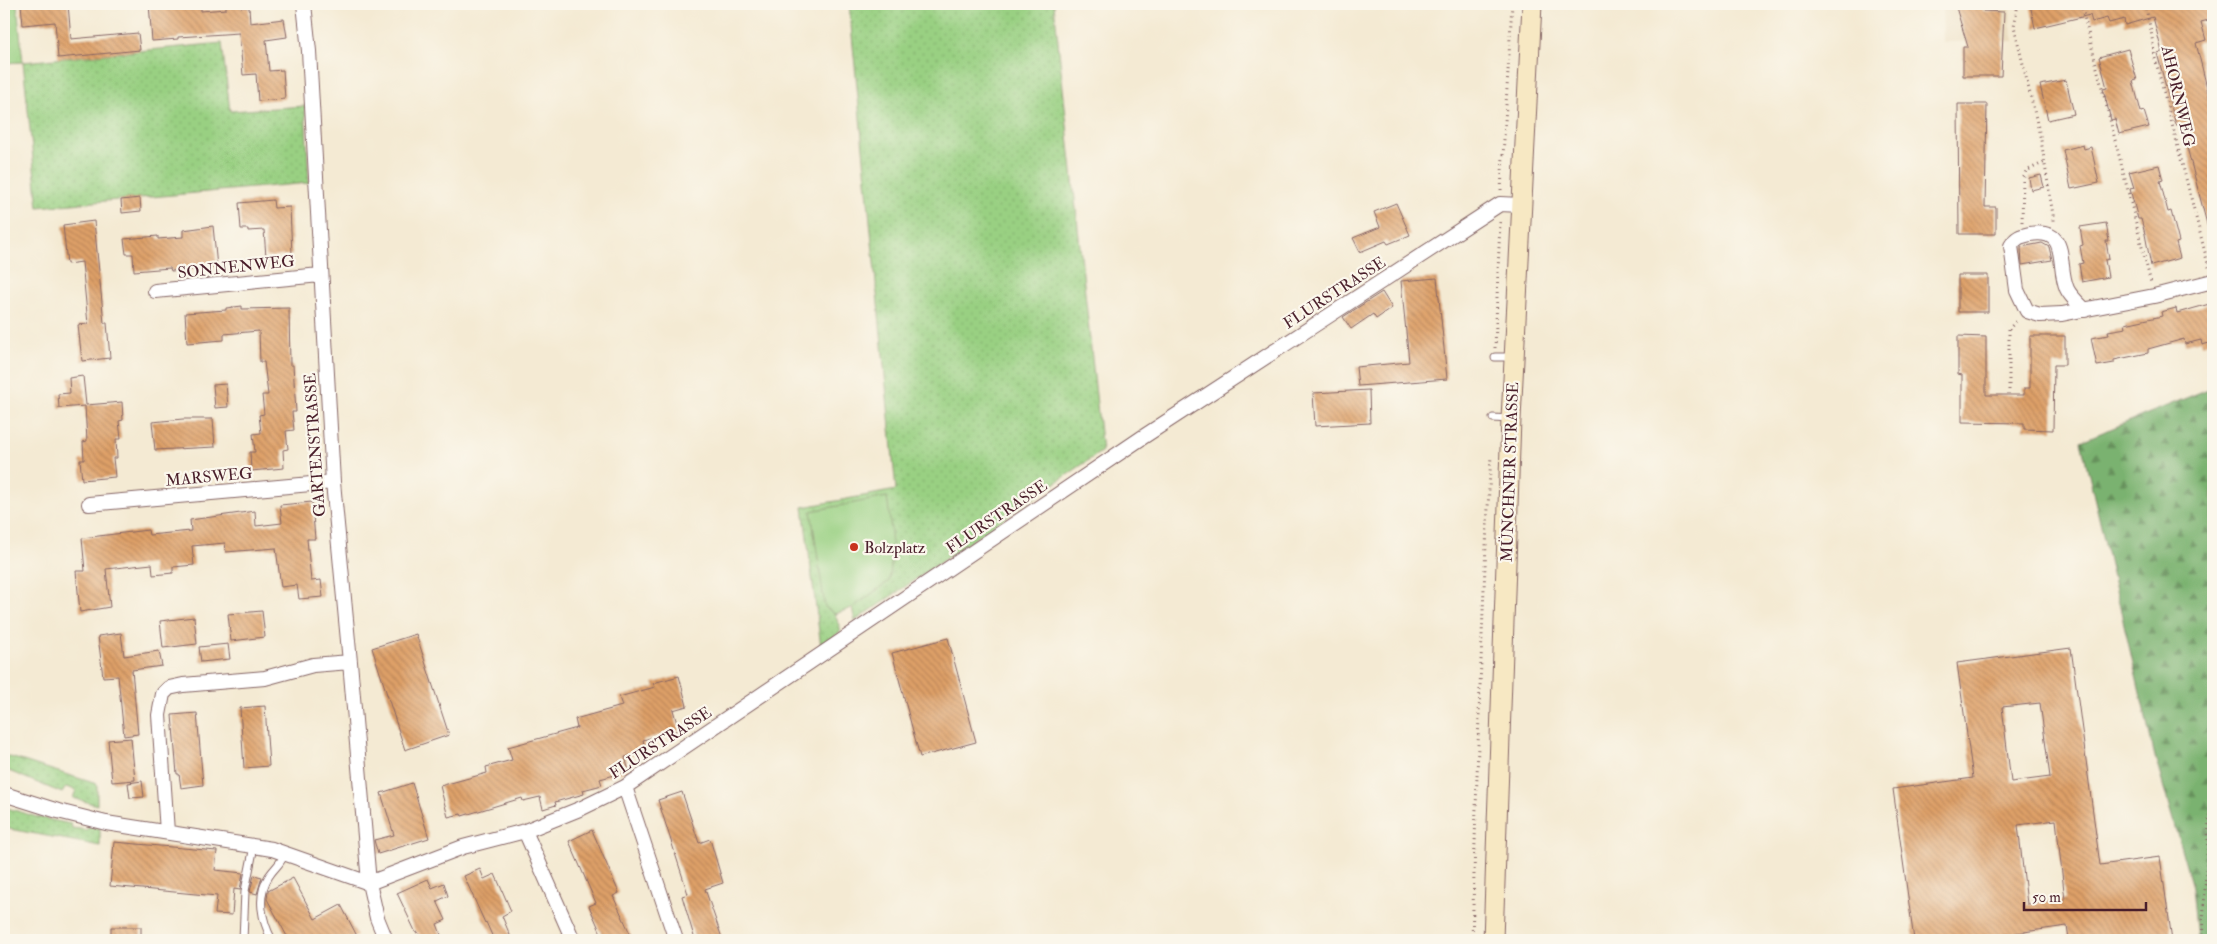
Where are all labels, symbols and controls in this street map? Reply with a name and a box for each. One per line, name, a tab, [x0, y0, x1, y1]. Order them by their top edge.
street label: AHORNWEG	[2156, 43, 2199, 149]
street label: SONNENWEG	[177, 251, 296, 283]
street label: FLURSTRASSE	[1280, 252, 1389, 333]
street label: GARTENSTRASSE	[300, 372, 330, 518]
street label: MÜNCHNER STRASSE	[1497, 382, 1523, 562]
street label: MARSWEG	[165, 463, 253, 491]
street label: FLURSTRASSE	[942, 476, 1051, 558]
place label: Bolzplatz	[864, 538, 926, 559]
marker: Bolzplatz	[848, 541, 860, 553]
street label: FLURSTRASSE	[606, 702, 715, 783]
scale bar	[2024, 879, 2147, 911]
text: 50 m	[2032, 888, 2061, 907]

